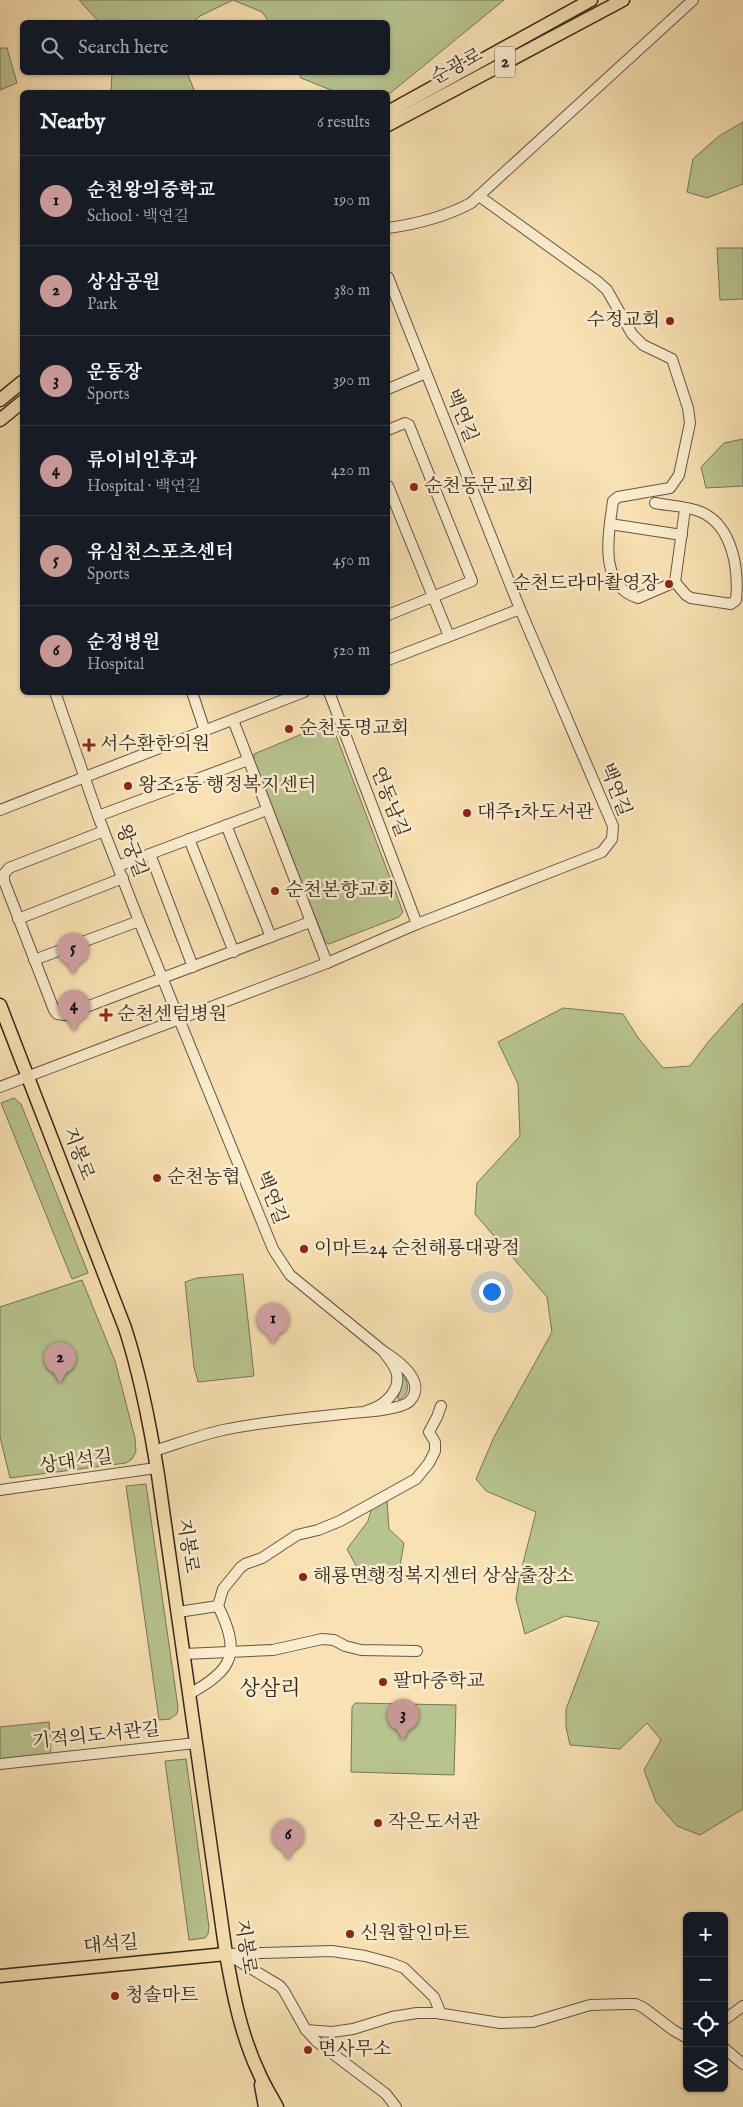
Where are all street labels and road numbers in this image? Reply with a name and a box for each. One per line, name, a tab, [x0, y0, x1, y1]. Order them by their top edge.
street label: 순광로	[427, 43, 487, 91]
road number: 2	[495, 46, 515, 78]
street label: 백연길	[440, 386, 482, 446]
street label: 백연길	[594, 760, 636, 820]
street label: 연동남길	[365, 763, 413, 841]
street label: 왕궁길	[110, 821, 152, 881]
street label: 지봉로	[57, 1124, 99, 1184]
street label: 백연길	[250, 1168, 292, 1228]
street label: 상대석길	[38, 1445, 114, 1479]
street label: 지봉로	[171, 1517, 203, 1575]
street label: 기적의도서관길	[31, 1717, 161, 1755]
street label: 지봉로	[229, 1918, 261, 1976]
street label: 대석길	[83, 1931, 139, 1959]

